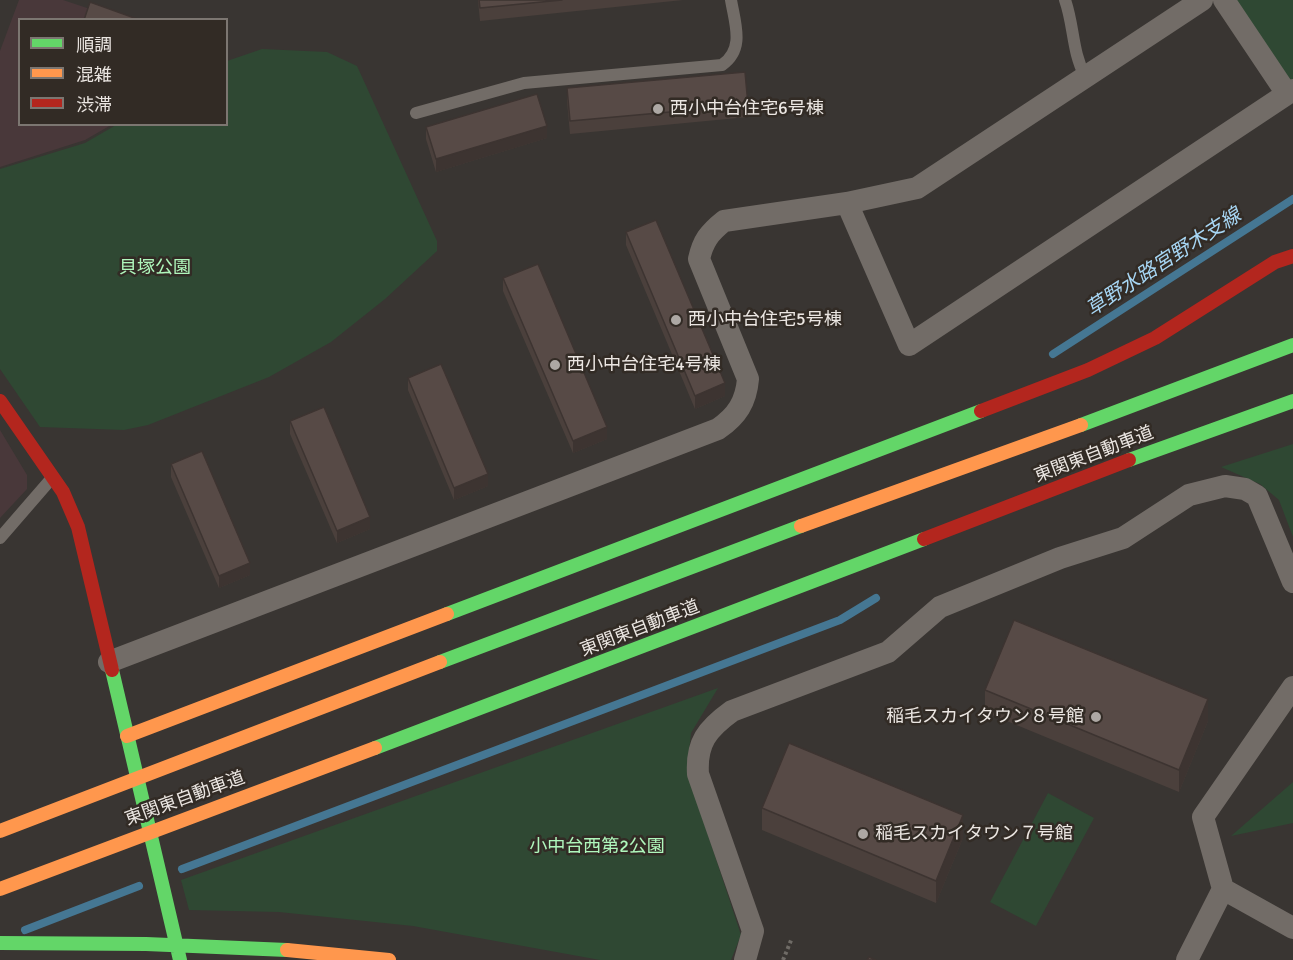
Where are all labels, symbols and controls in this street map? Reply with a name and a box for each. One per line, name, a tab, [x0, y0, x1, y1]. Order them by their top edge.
legend	[18, 18, 228, 126]
text: 順調	[76, 34, 112, 56]
text: 混雑	[76, 64, 112, 86]
text: 渋滞	[76, 94, 112, 116]
place label: 西小中台住宅6号棟	[670, 98, 824, 120]
marker: 西小中台住宅6号棟	[651, 102, 665, 116]
water label: 草野水路宮野木支線	[1082, 204, 1246, 322]
park label: 貝塚公園	[119, 257, 191, 279]
place label: 西小中台住宅5号棟	[688, 309, 842, 331]
marker: 西小中台住宅5号棟	[669, 313, 683, 327]
place label: 西小中台住宅4号棟	[567, 354, 721, 376]
marker: 西小中台住宅4号棟	[548, 358, 562, 372]
street label: 東関東自動車道	[1031, 422, 1157, 488]
street label: 東関東自動車道	[577, 596, 703, 662]
place label: 稲毛スカイタウン８号館	[886, 706, 1084, 728]
marker: 稲毛スカイタウン８号館	[1089, 710, 1103, 724]
street label: 東関東自動車道	[122, 767, 248, 831]
place label: 稲毛スカイタウン７号館	[875, 823, 1073, 845]
marker: 稲毛スカイタウン７号館	[856, 827, 870, 841]
park label: 小中台西第2公園	[529, 836, 665, 858]

